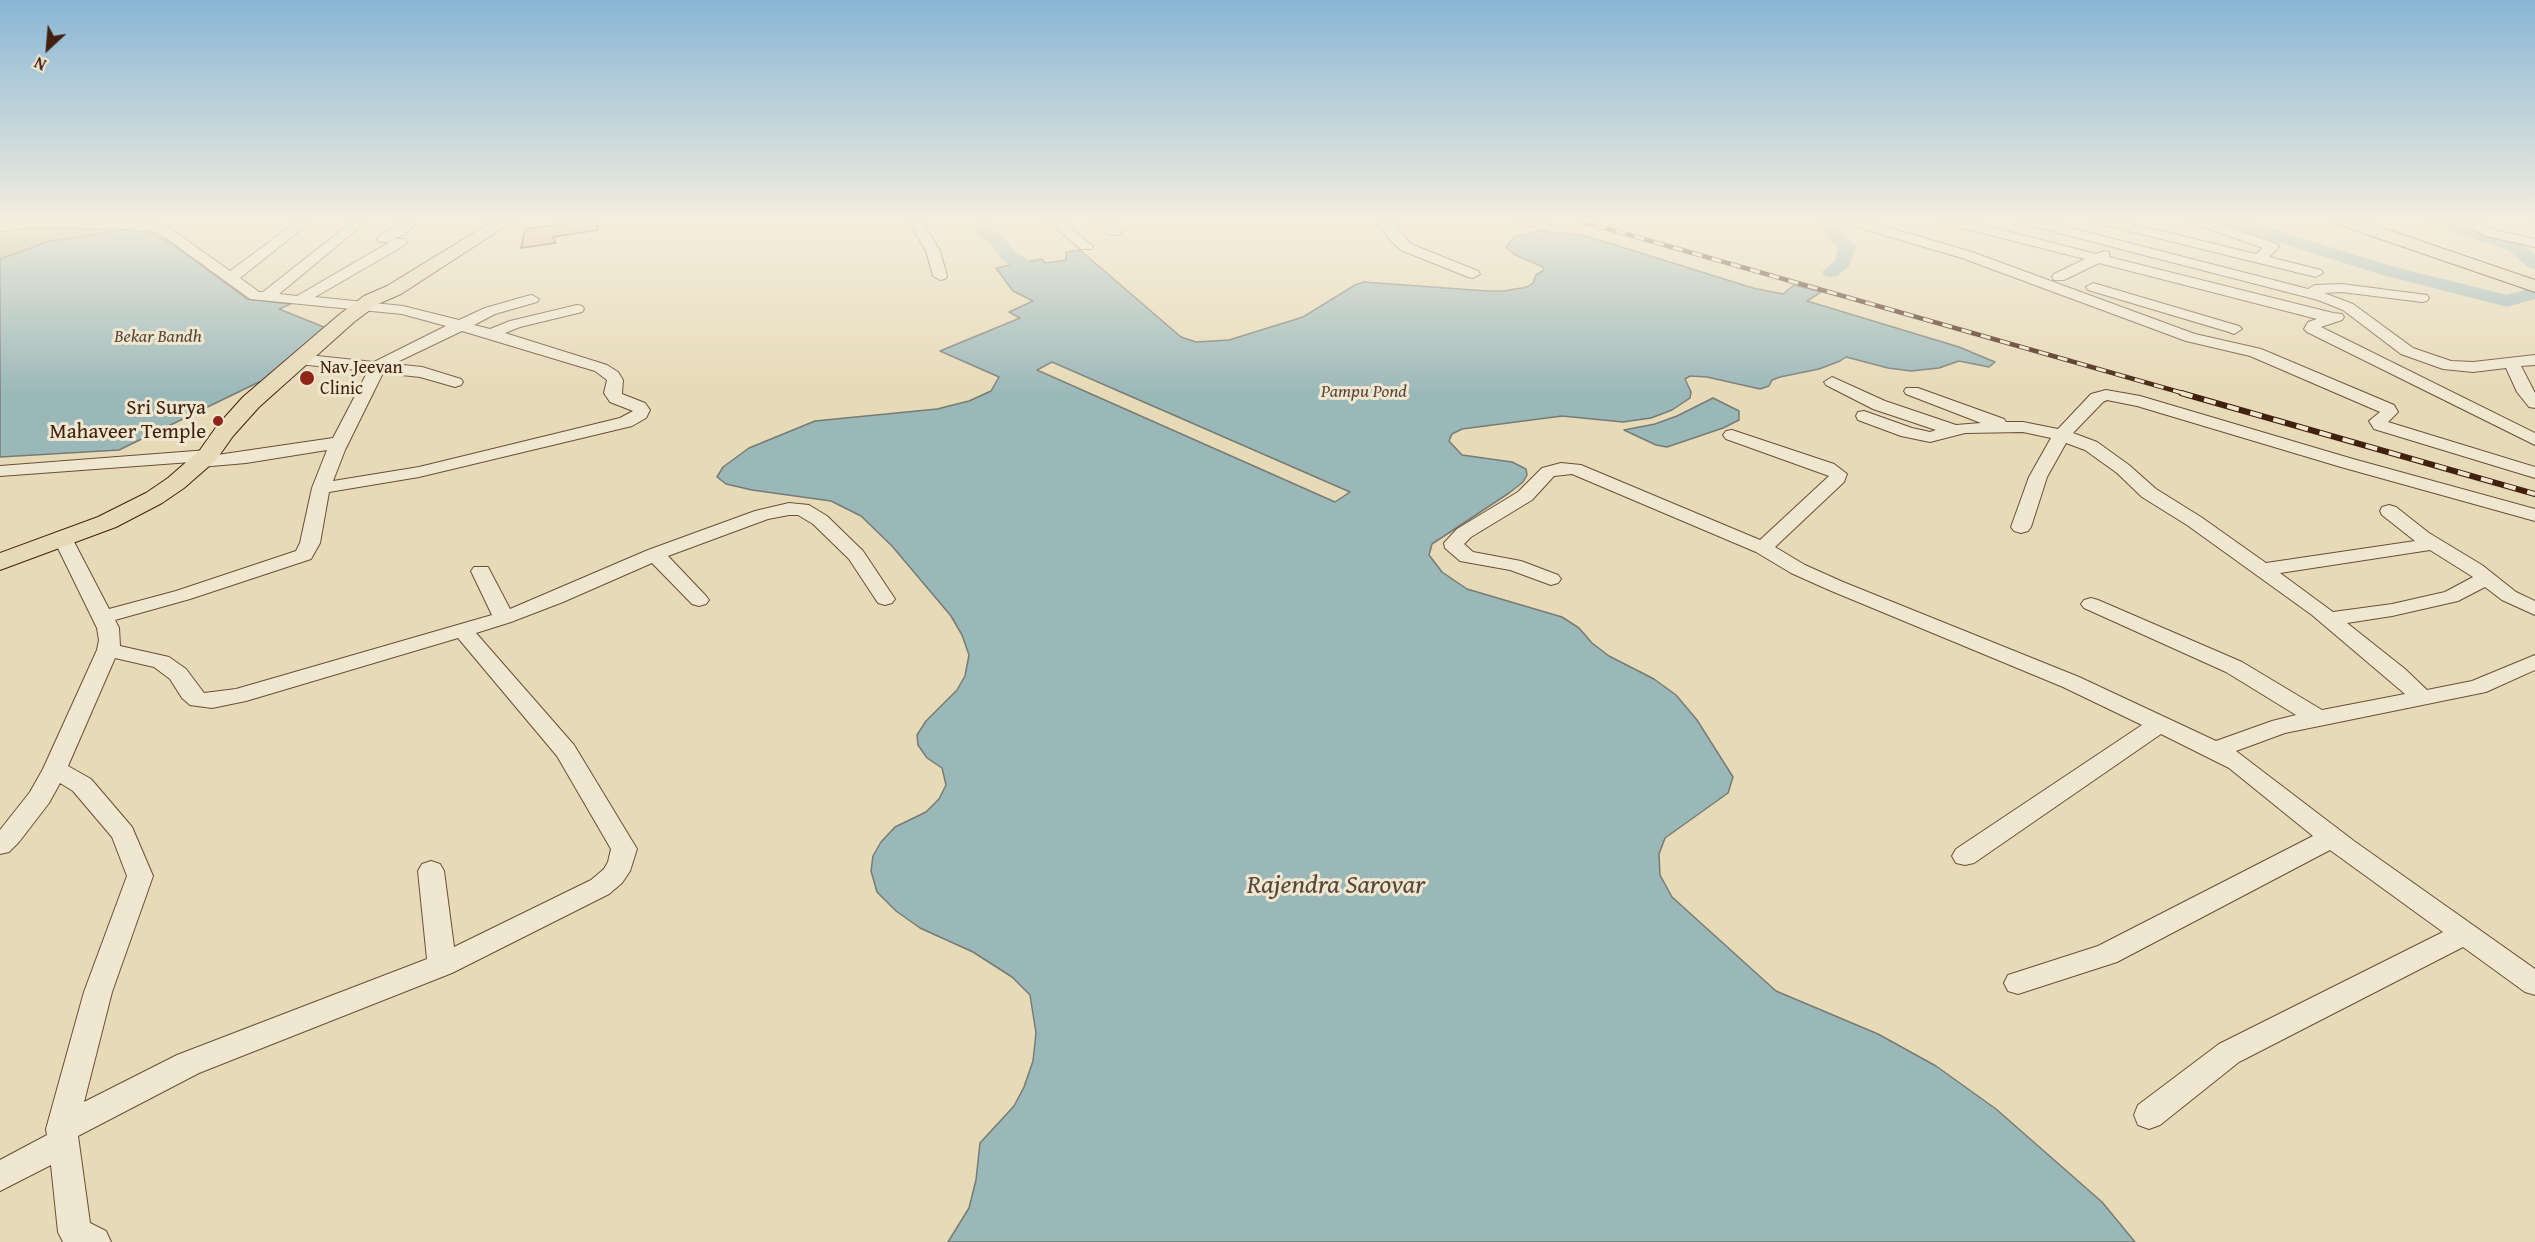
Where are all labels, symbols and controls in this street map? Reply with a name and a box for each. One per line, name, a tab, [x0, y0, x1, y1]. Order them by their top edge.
north arrow	[18, 18, 78, 78]
text: N	[30, 51, 50, 77]
water label: Bekar Bandh	[114, 326, 202, 348]
place label: Nav Jeevan Clinic	[320, 357, 403, 400]
marker: Nav Jeevan Clinic	[298, 369, 316, 387]
water label: Pampu Pond	[1321, 381, 1407, 403]
place label: Sri Surya Mahaveer Temple	[49, 396, 206, 446]
marker: Sri Surya Mahaveer Temple	[211, 414, 225, 428]
water label: Rajendra Sarovar	[1247, 870, 1425, 902]

